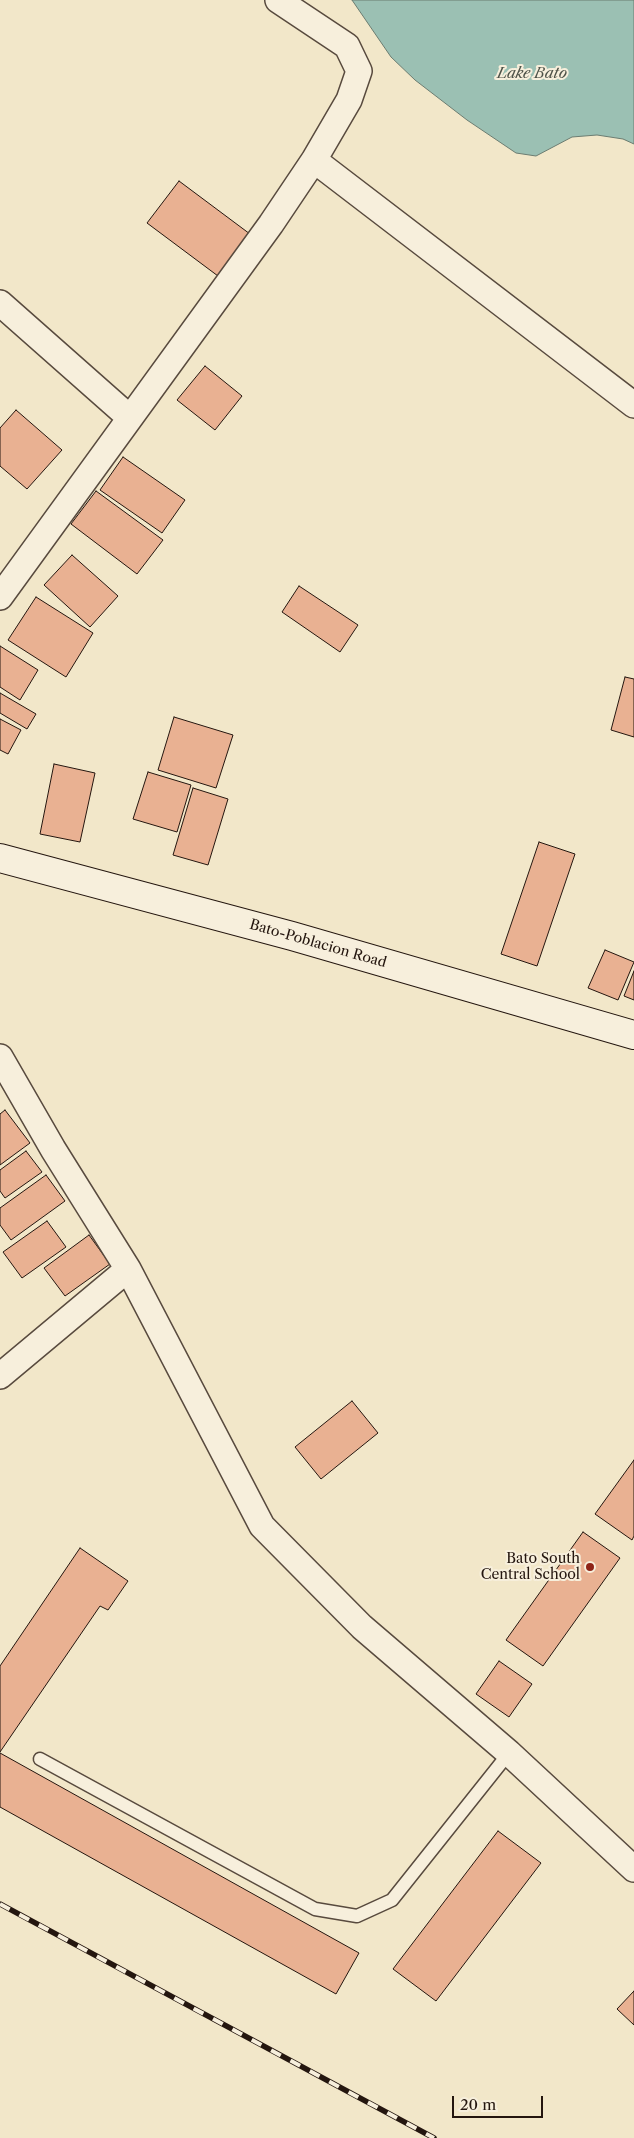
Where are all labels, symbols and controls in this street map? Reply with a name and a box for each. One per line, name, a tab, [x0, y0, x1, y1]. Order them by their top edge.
water label: Lake Bato	[497, 65, 567, 83]
street label: Bato-Poblacion Road	[248, 916, 388, 972]
place label: Bato South Central School	[481, 1551, 580, 1584]
marker: Bato South Central School	[584, 1561, 596, 1573]
scale bar	[454, 2086, 545, 2118]
text: 20 m	[460, 2095, 496, 2114]

